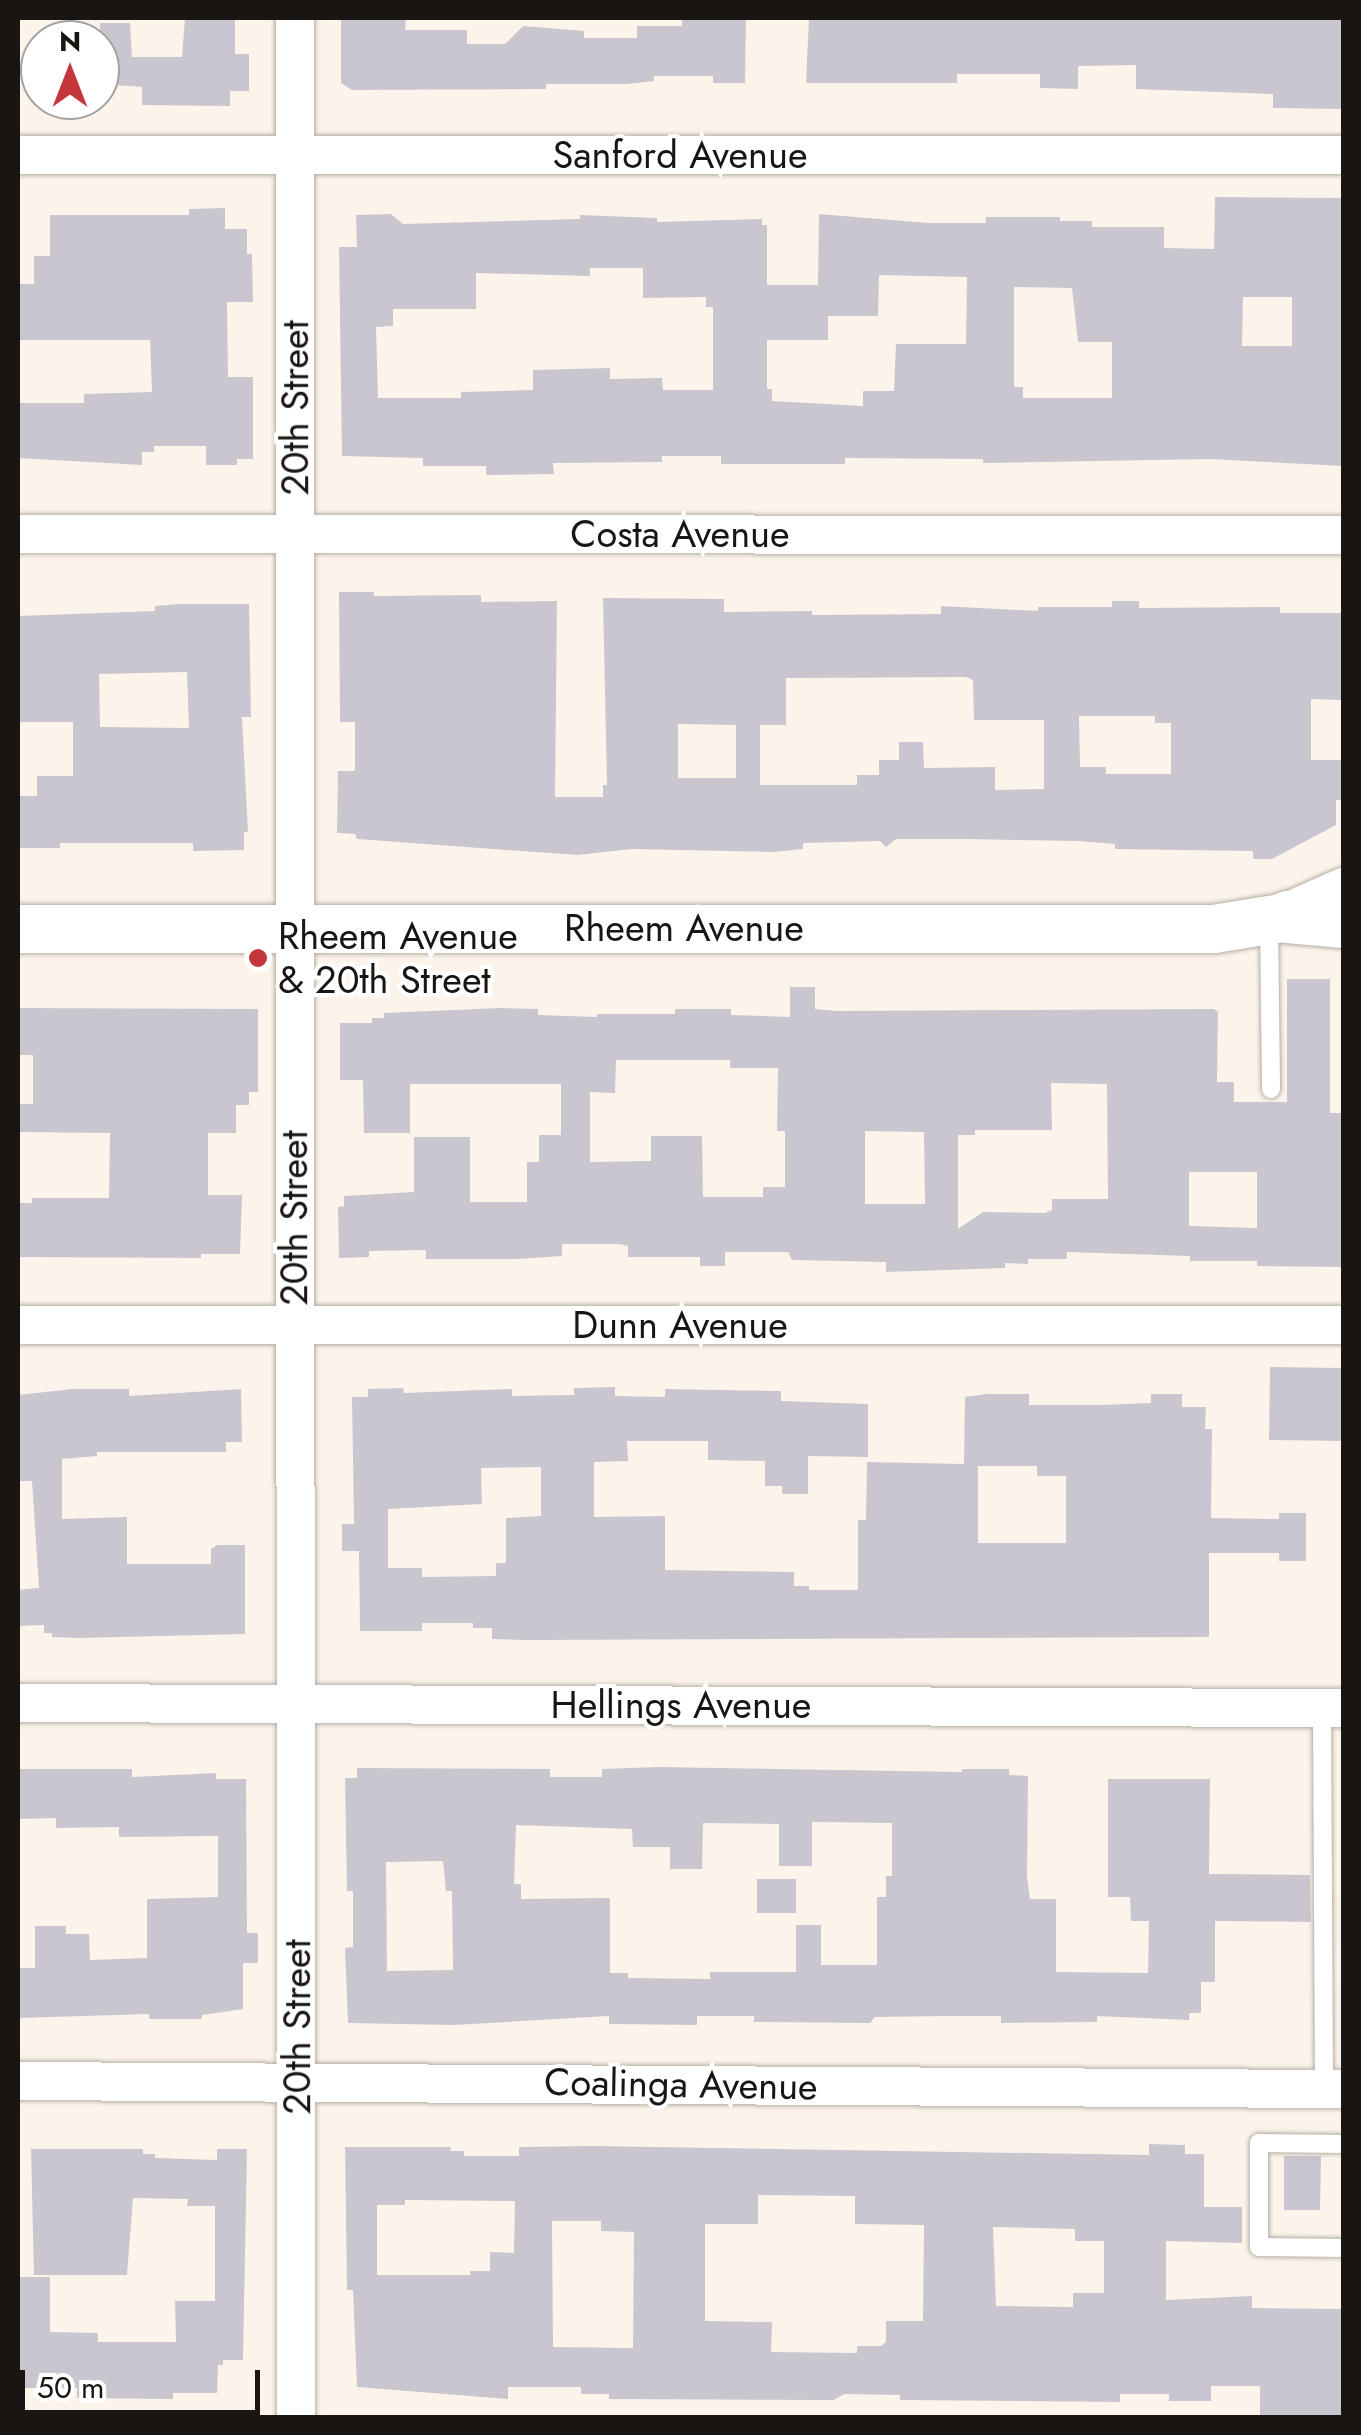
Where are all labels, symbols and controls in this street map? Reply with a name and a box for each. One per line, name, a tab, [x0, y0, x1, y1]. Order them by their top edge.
north arrow	[20, 20, 120, 120]
text: N	[59, 21, 81, 62]
street label: Sanford Avenue	[552, 132, 808, 178]
street label: 20th Street	[272, 320, 318, 496]
street label: Costa Avenue	[570, 511, 790, 557]
street label: Rheem Avenue	[564, 905, 804, 951]
place label: Rheem Avenue & 20th Street	[278, 913, 518, 1002]
marker: Rheem Avenue & 20th Street	[247, 947, 269, 969]
street label: 20th Street	[271, 1130, 317, 1306]
street label: Dunn Avenue	[572, 1302, 788, 1348]
street label: Hellings Avenue	[551, 1682, 811, 1728]
street label: 20th Street	[274, 1939, 320, 2115]
street label: Coalinga Avenue	[544, 2059, 818, 2109]
scale bar	[25, 2350, 265, 2412]
text: 50 m	[37, 2366, 104, 2409]

